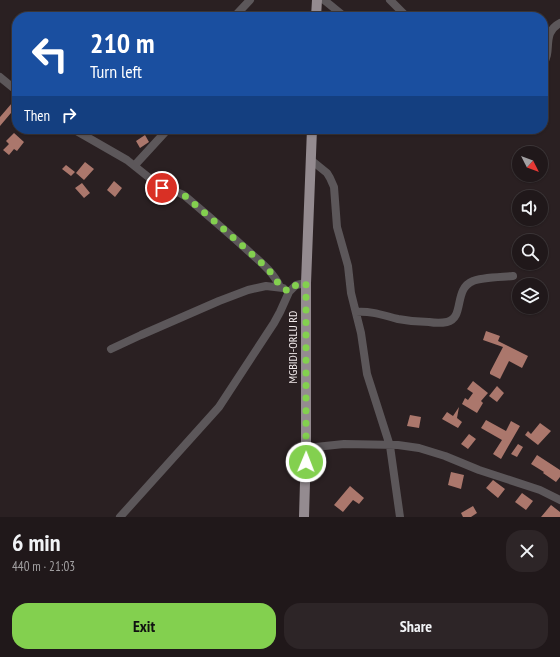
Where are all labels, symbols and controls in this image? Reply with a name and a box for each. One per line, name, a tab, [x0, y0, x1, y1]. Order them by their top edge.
text: 210 m	[90, 24, 154, 61]
icon: left	[24, 28, 76, 80]
text: Turn left	[90, 60, 142, 83]
icon: right	[58, 104, 80, 126]
text: Then	[24, 106, 50, 125]
north arrow	[512, 146, 548, 182]
map controls	[512, 146, 548, 314]
pin	[145, 171, 179, 205]
icon: arrive	[151, 177, 173, 199]
button: sound	[512, 190, 548, 226]
button: search	[512, 234, 548, 270]
button: layers	[512, 278, 548, 314]
street label: MGBIDI-ORLU RD	[285, 311, 300, 383]
position arrow	[285, 441, 327, 483]
text: 6 min	[12, 527, 60, 558]
button: close	[506, 530, 548, 572]
text: 440 m · 21:03	[12, 558, 75, 575]
button: Exit	[12, 603, 276, 649]
button: Share	[284, 603, 548, 649]

